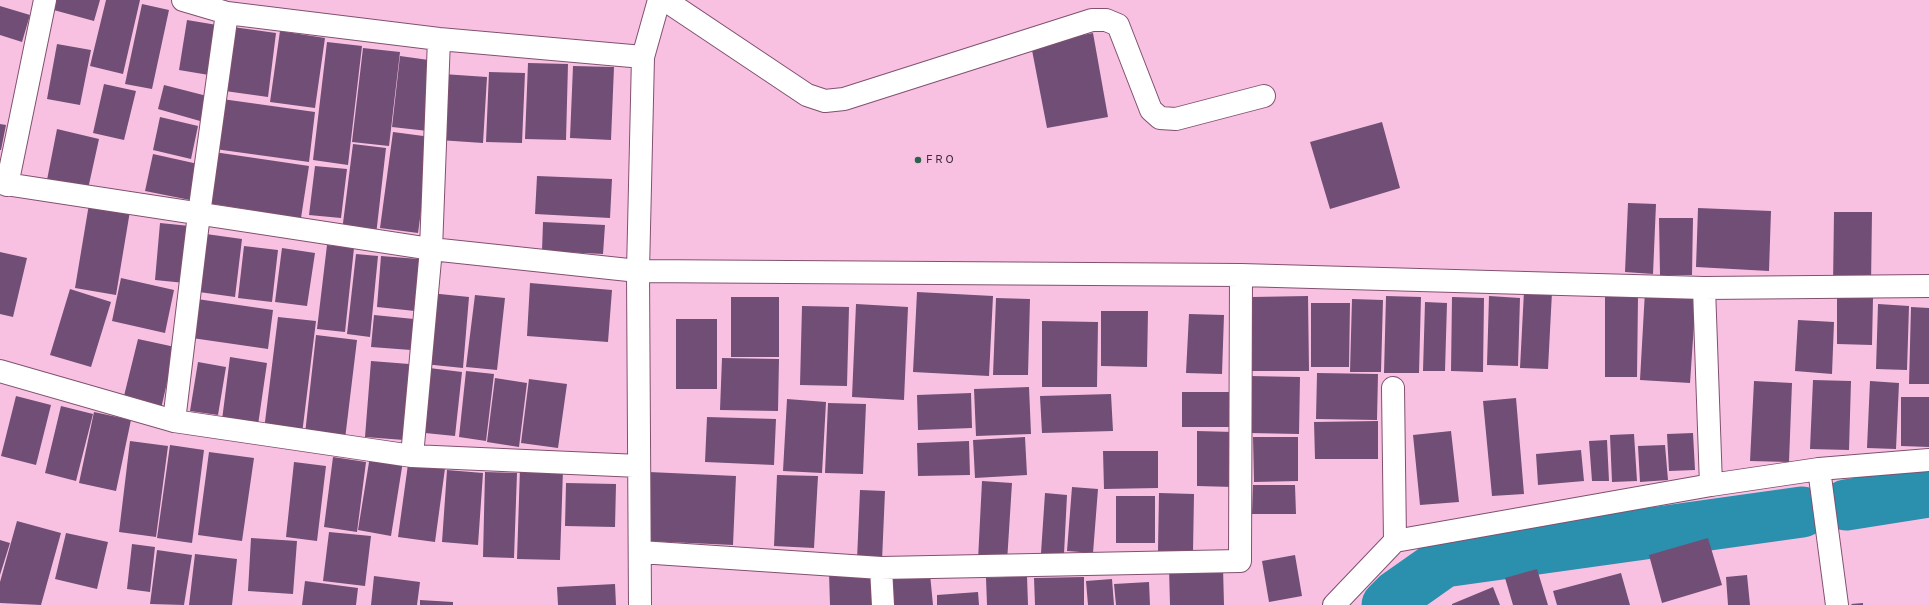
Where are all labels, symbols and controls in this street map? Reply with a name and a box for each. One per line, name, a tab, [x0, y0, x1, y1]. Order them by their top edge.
place label: F R O	[926, 153, 954, 167]
marker: F R O	[913, 155, 923, 165]

